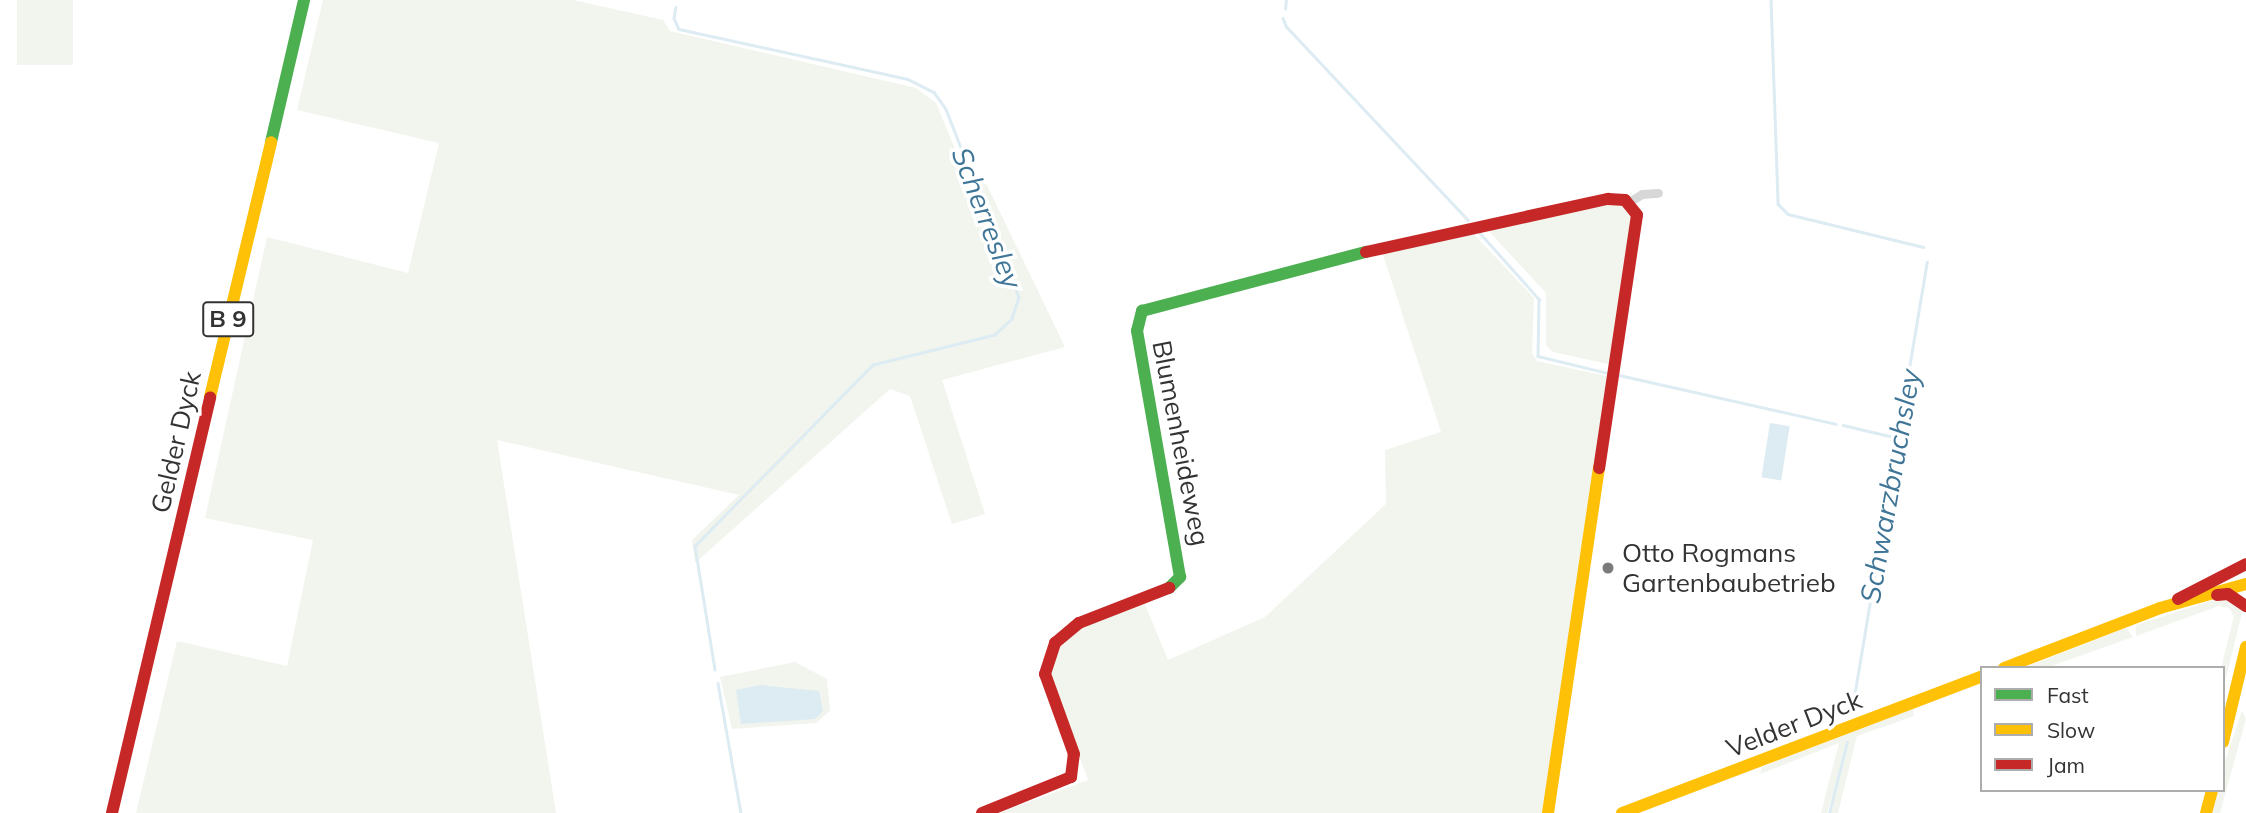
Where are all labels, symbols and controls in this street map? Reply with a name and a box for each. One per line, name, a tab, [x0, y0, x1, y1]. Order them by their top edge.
water label: Scherresley	[945, 143, 1029, 293]
road number: B 9	[202, 298, 254, 340]
street label: Blumenheideweg	[1146, 338, 1216, 548]
water label: Schwarzbruchsley	[1853, 366, 1927, 606]
street label: Gelder Dyck	[145, 368, 207, 516]
place label: Otto Rogmans Gartenbaubetrieb	[1622, 537, 1835, 598]
marker: Otto Rogmans Gartenbaubetrieb	[1600, 560, 1616, 576]
legend	[1980, 666, 2225, 792]
text: Fast	[2047, 682, 2089, 708]
street label: Velder Dyck	[1722, 684, 1866, 764]
text: Slow	[2047, 717, 2095, 743]
text: Jam	[2047, 752, 2085, 778]

